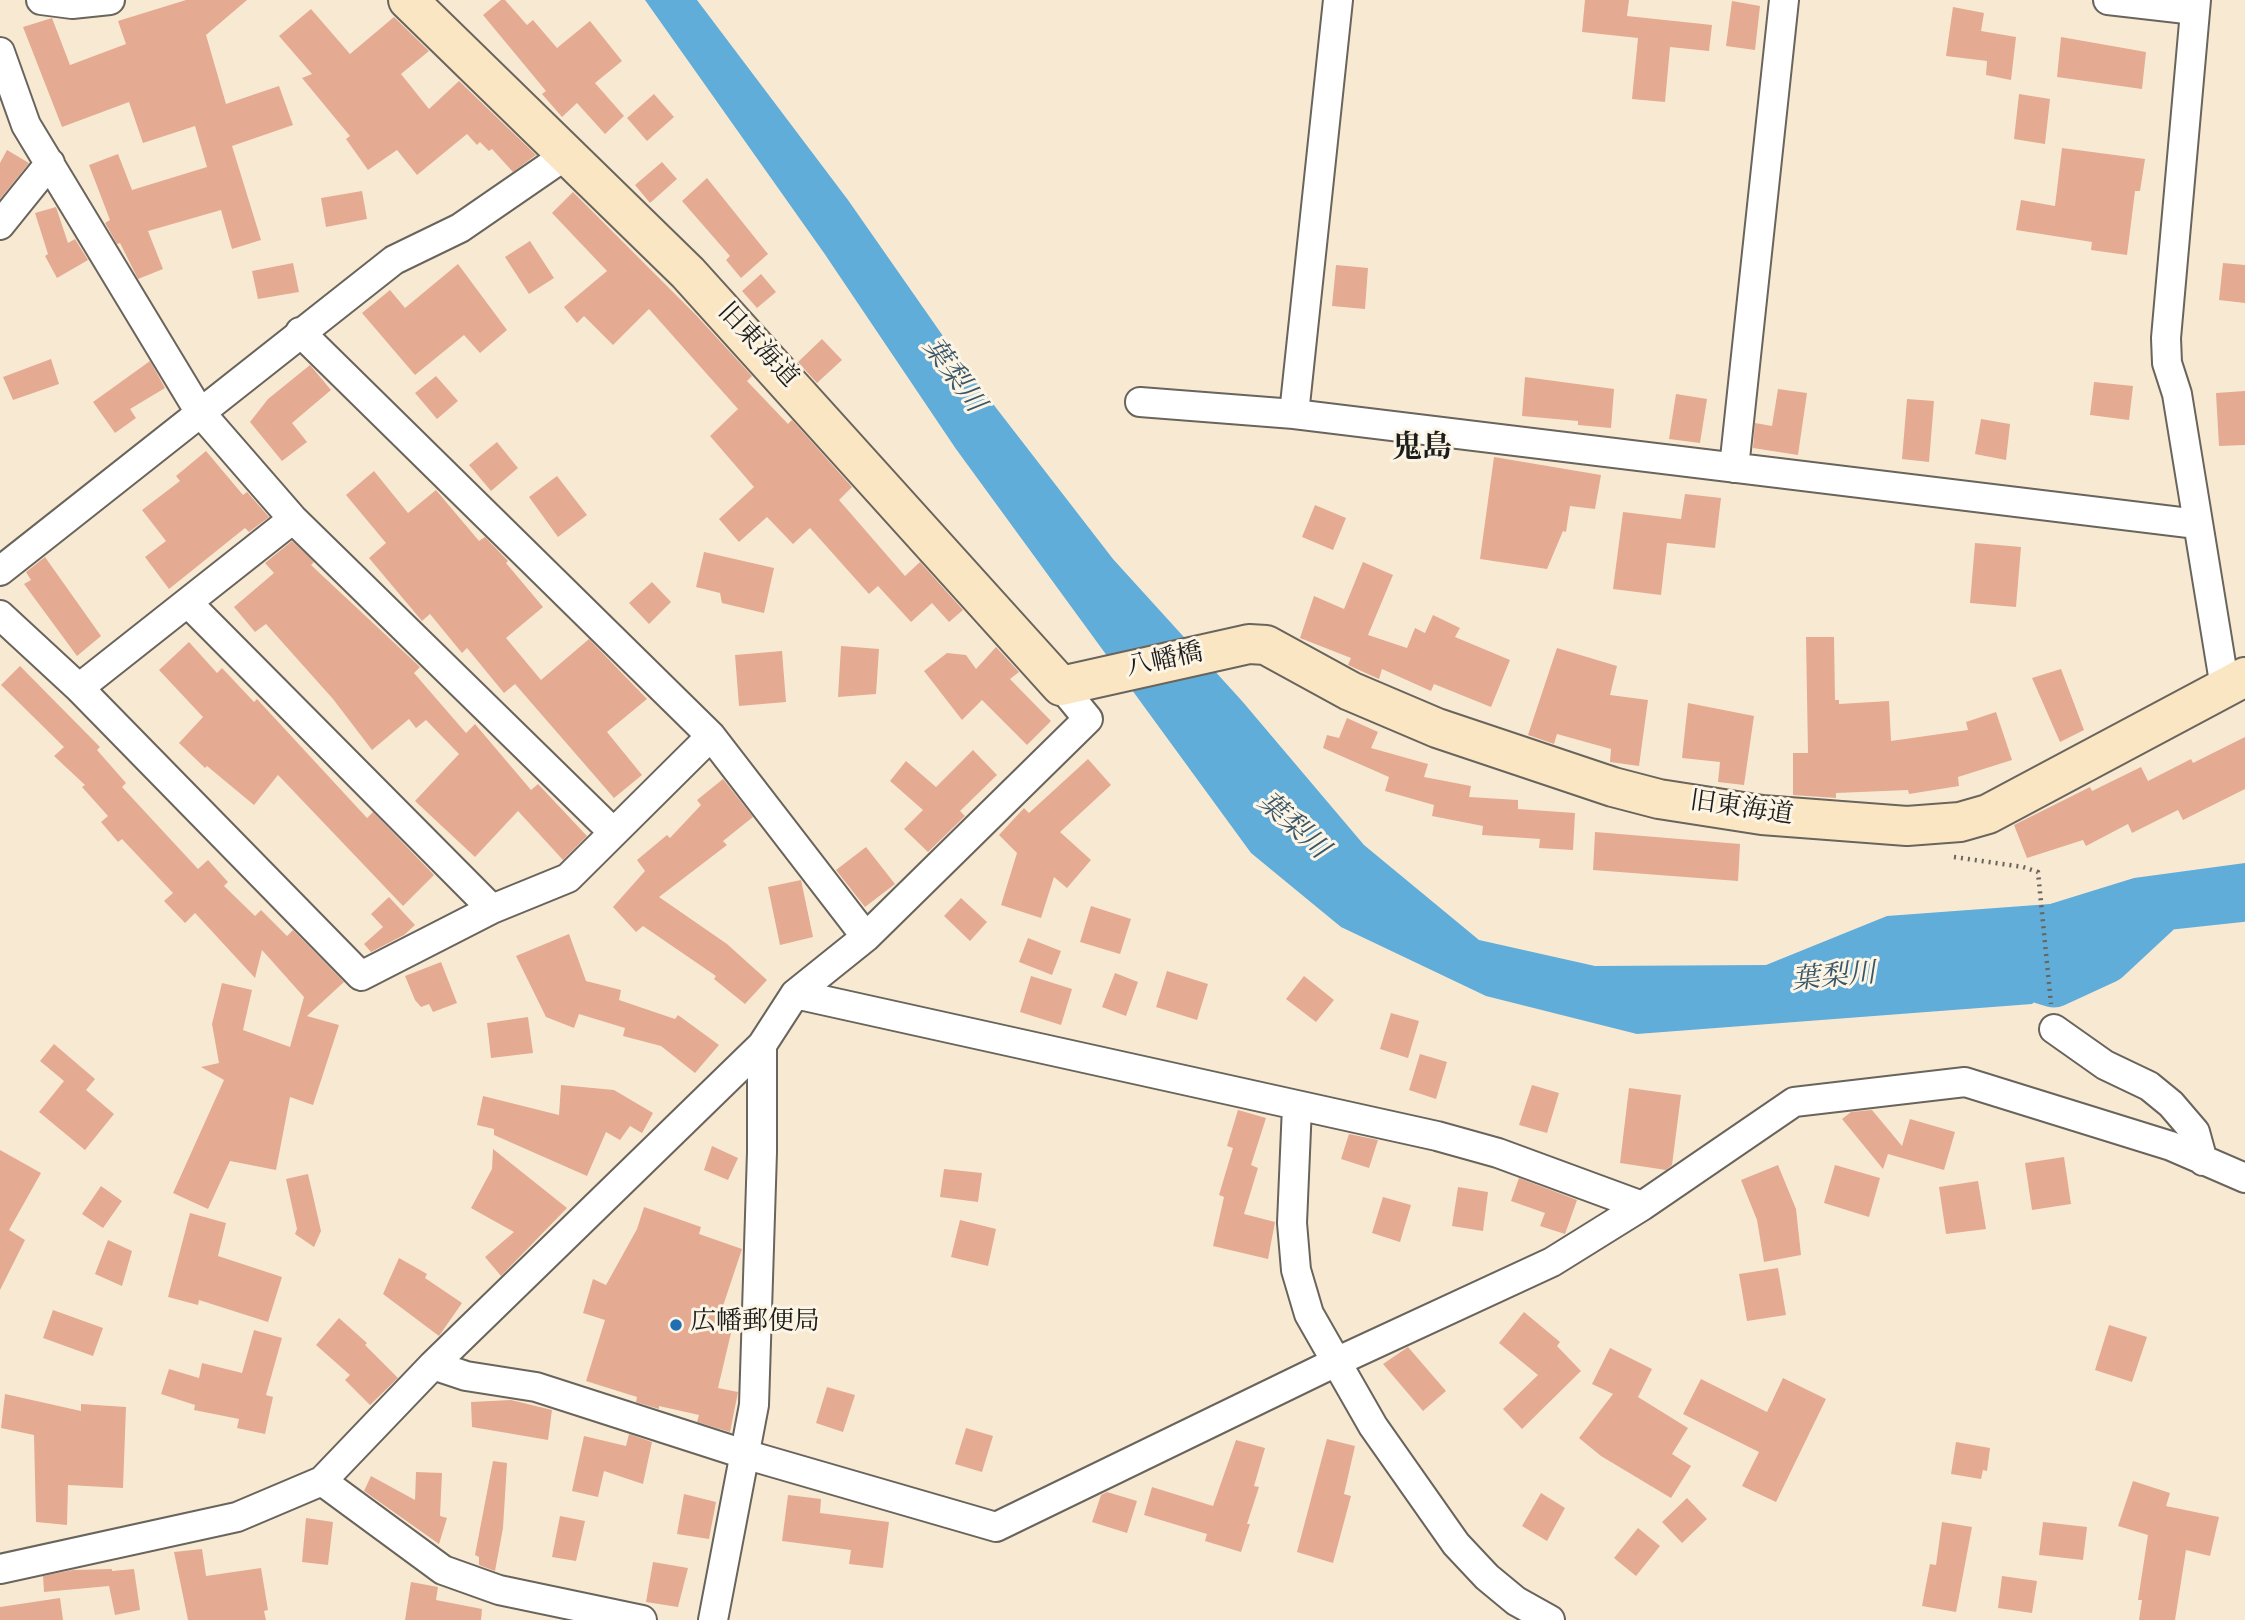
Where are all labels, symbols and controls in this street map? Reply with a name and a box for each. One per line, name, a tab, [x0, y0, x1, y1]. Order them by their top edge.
street label: 旧東海道	[709, 298, 803, 396]
water label: 葉梨川	[913, 333, 989, 421]
district label: 鬼島	[1392, 433, 1452, 469]
street label: 八幡橋	[1124, 640, 1206, 686]
water label: 葉梨川	[1249, 787, 1333, 869]
street label: 旧東海道	[1687, 788, 1795, 834]
water label: 葉梨川	[1791, 960, 1877, 1000]
place label: 広幡郵便局	[690, 1309, 820, 1341]
marker: 広幡郵便局	[668, 1317, 684, 1333]

